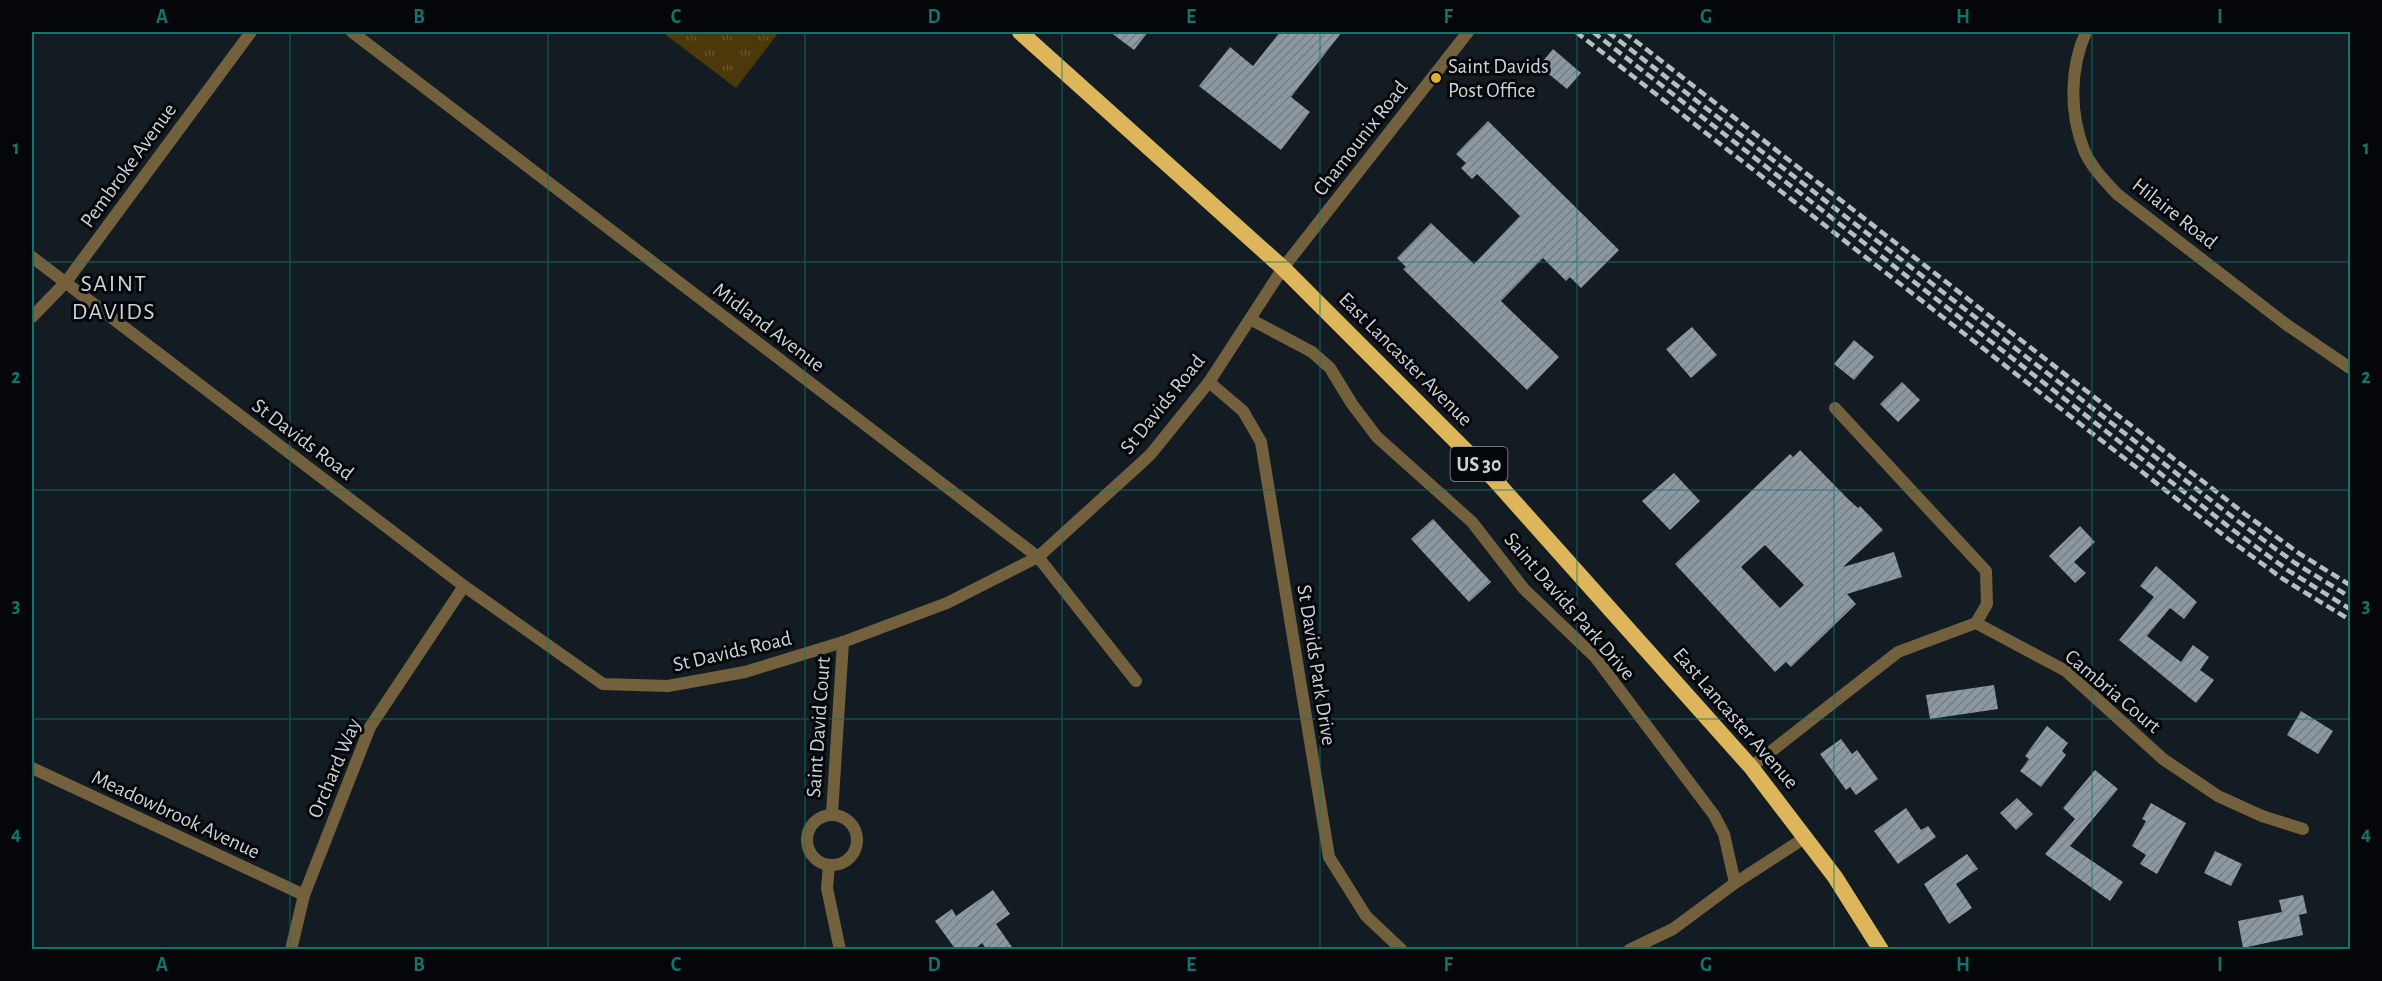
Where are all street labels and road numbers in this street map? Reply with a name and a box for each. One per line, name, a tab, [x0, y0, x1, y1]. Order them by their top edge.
street label: Chamounix Road	[1309, 77, 1412, 200]
street label: Pembroke Avenue	[76, 99, 180, 231]
street label: Hilaire Road	[2128, 174, 2221, 253]
street label: Midland Avenue	[709, 279, 828, 376]
street label: East Lancaster Avenue	[1335, 289, 1476, 430]
street label: St Davids Road	[1116, 351, 1209, 458]
street label: St Davids Road	[248, 395, 357, 484]
road number: US 30	[1450, 447, 1508, 481]
street label: Saint Davids Park Drive	[1500, 529, 1639, 684]
street label: St Davids Park Drive	[1293, 583, 1340, 747]
street label: St Davids Road	[671, 628, 794, 675]
street label: East Lancaster Avenue	[1669, 644, 1802, 793]
street label: Cambria Court	[2061, 646, 2165, 737]
street label: Saint David Court	[803, 655, 834, 798]
street label: Orchard Way	[304, 715, 365, 821]
street label: Meadowbrook Avenue	[89, 766, 263, 863]

